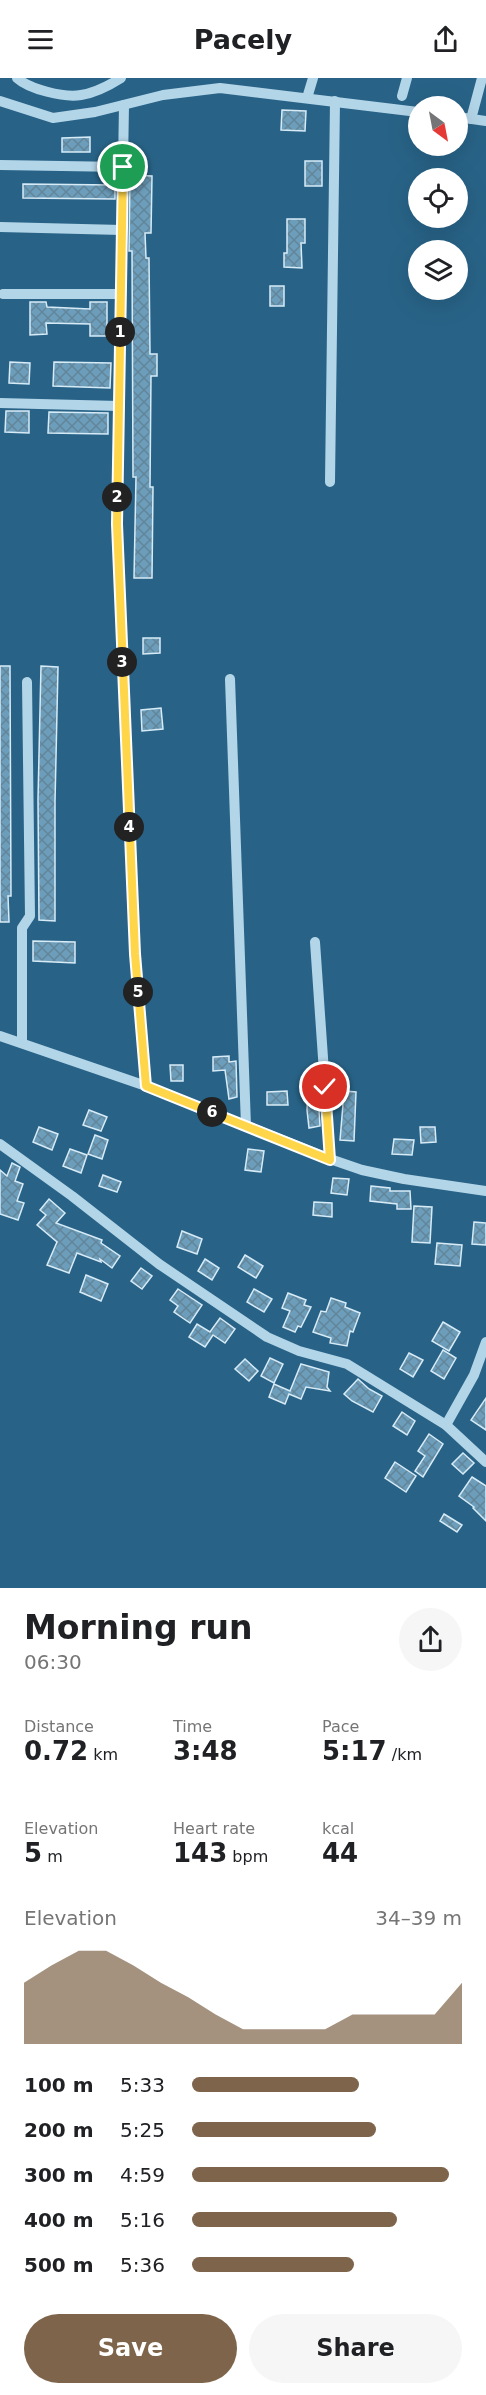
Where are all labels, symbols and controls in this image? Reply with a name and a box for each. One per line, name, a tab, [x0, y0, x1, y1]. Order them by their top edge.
icon: menu	[24, 23, 57, 56]
icon: share	[429, 23, 462, 56]
text: Pacely	[194, 24, 292, 55]
north arrow	[408, 96, 468, 156]
map controls	[408, 96, 468, 300]
pin	[97, 141, 148, 192]
icon: arrive	[106, 150, 139, 183]
button: locate	[408, 168, 468, 228]
button: layers	[408, 240, 468, 300]
pin: 1	[105, 317, 135, 347]
text: 1	[114, 322, 126, 341]
pin: 2	[102, 482, 132, 512]
text: 2	[111, 487, 123, 506]
pin: 3	[107, 647, 137, 677]
text: 3	[116, 652, 128, 671]
pin: 4	[114, 812, 144, 842]
text: 4	[123, 817, 135, 836]
pin: 5	[123, 977, 153, 1007]
text: 5	[132, 982, 144, 1001]
pin	[299, 1061, 350, 1112]
icon: check	[308, 1070, 341, 1103]
pin: 6	[197, 1097, 227, 1127]
text: 6	[206, 1102, 218, 1121]
text: Morning run	[24, 1608, 252, 1647]
button: share	[399, 1608, 462, 1671]
text: 06:30	[24, 1650, 82, 1674]
text: Distance	[24, 1717, 94, 1736]
text: Time	[173, 1717, 212, 1736]
text: Pace	[322, 1717, 359, 1736]
text: 0.72	[24, 1736, 88, 1766]
text: 3:48	[173, 1736, 238, 1766]
text: 5:17	[322, 1736, 387, 1766]
text: km	[88, 1745, 118, 1764]
text: /km	[387, 1745, 422, 1764]
text: Elevation	[24, 1819, 98, 1838]
text: Heart rate	[173, 1819, 255, 1838]
text: kcal	[322, 1819, 354, 1838]
text: 5	[24, 1838, 42, 1868]
text: 143	[173, 1838, 227, 1868]
text: 44	[322, 1838, 358, 1868]
text: m	[42, 1847, 63, 1866]
text: bpm	[227, 1847, 268, 1866]
text: Elevation	[24, 1906, 117, 1930]
text: 34–39 m	[375, 1906, 462, 1930]
text: 100 m	[24, 2073, 94, 2097]
text: 5:33	[120, 2073, 165, 2097]
text: 200 m	[24, 2118, 94, 2142]
text: 5:25	[120, 2118, 165, 2142]
text: 300 m	[24, 2163, 94, 2187]
text: 4:59	[120, 2163, 165, 2187]
text: 400 m	[24, 2208, 94, 2232]
text: 5:16	[120, 2208, 165, 2232]
text: 500 m	[24, 2253, 94, 2277]
text: 5:36	[120, 2253, 165, 2277]
button: Save	[24, 2314, 237, 2383]
button: Share	[249, 2314, 462, 2383]

